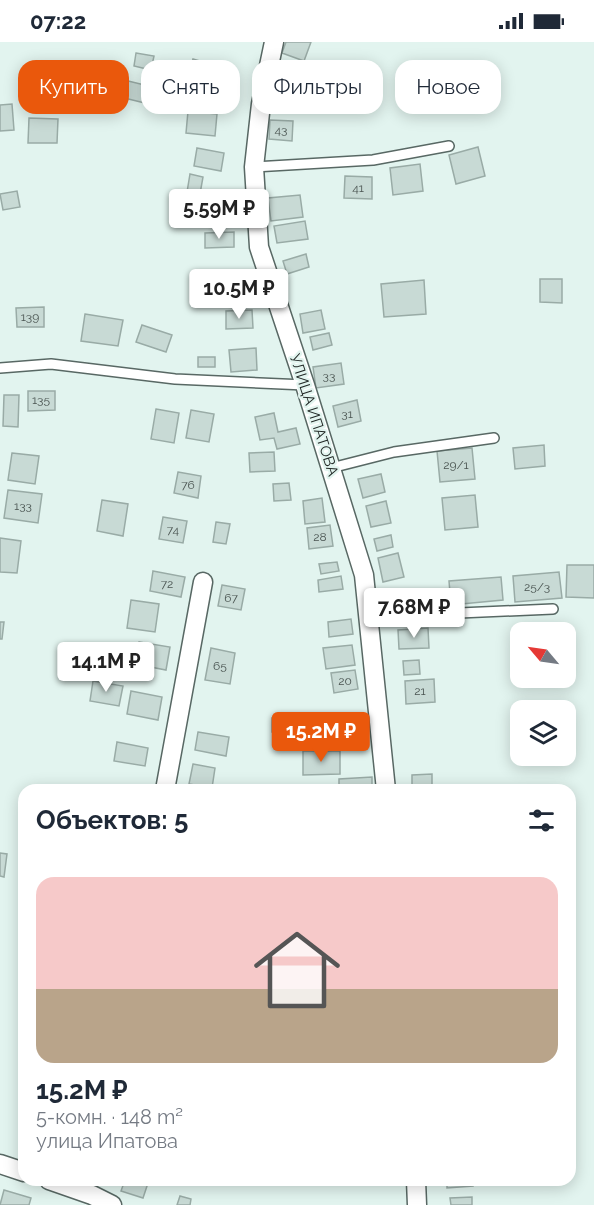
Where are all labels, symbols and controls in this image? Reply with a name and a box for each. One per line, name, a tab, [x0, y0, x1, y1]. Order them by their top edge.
text: 07:22	[30, 8, 86, 34]
chip: Купить	[18, 60, 129, 114]
chip: Снять	[141, 60, 240, 114]
chip: Фильтры	[252, 60, 383, 114]
chip: Новое	[395, 60, 501, 114]
house number: 43	[275, 123, 287, 137]
house number: 41	[352, 181, 364, 195]
pin: 5.59M ₽	[164, 189, 274, 240]
text: 5.59M ₽	[183, 196, 255, 220]
pin: 10.5M ₽	[184, 269, 294, 320]
text: 10.5M ₽	[203, 276, 275, 300]
house number: 139	[21, 310, 39, 324]
street label: УЛИЦА ИПАТОВА	[286, 352, 342, 478]
house number: 33	[323, 369, 335, 383]
house number: 135	[32, 393, 50, 407]
house number: 31	[341, 407, 353, 421]
house number: 29/1	[443, 458, 469, 472]
house number: 76	[181, 478, 195, 492]
house number: 133	[14, 499, 32, 513]
house number: 74	[167, 523, 180, 537]
house number: 28	[313, 530, 327, 544]
house number: 72	[161, 577, 173, 591]
house number: 25/3	[524, 580, 550, 594]
pin: 7.68M ₽	[359, 588, 469, 639]
house number: 67	[224, 591, 238, 605]
text: 7.68M ₽	[378, 595, 450, 619]
north arrow	[510, 622, 576, 688]
map controls	[510, 622, 576, 766]
pin: 14.1M ₽	[51, 642, 161, 693]
text: 14.1M ₽	[71, 649, 141, 673]
house number: 65	[213, 659, 227, 673]
house number: 20	[338, 674, 352, 688]
house number: 21	[414, 684, 426, 698]
button: layers	[510, 700, 576, 766]
pin: 15.2M ₽	[266, 712, 376, 763]
text: 15.2M ₽	[286, 719, 356, 743]
icon: filters	[525, 804, 558, 837]
text: Объектов: 5	[36, 805, 188, 835]
icon: home	[243, 916, 351, 1024]
text: 15.2M ₽	[36, 1075, 128, 1105]
text: 5-комн. · 148 m²	[36, 1105, 183, 1129]
text: улица Ипатова	[36, 1129, 178, 1153]

